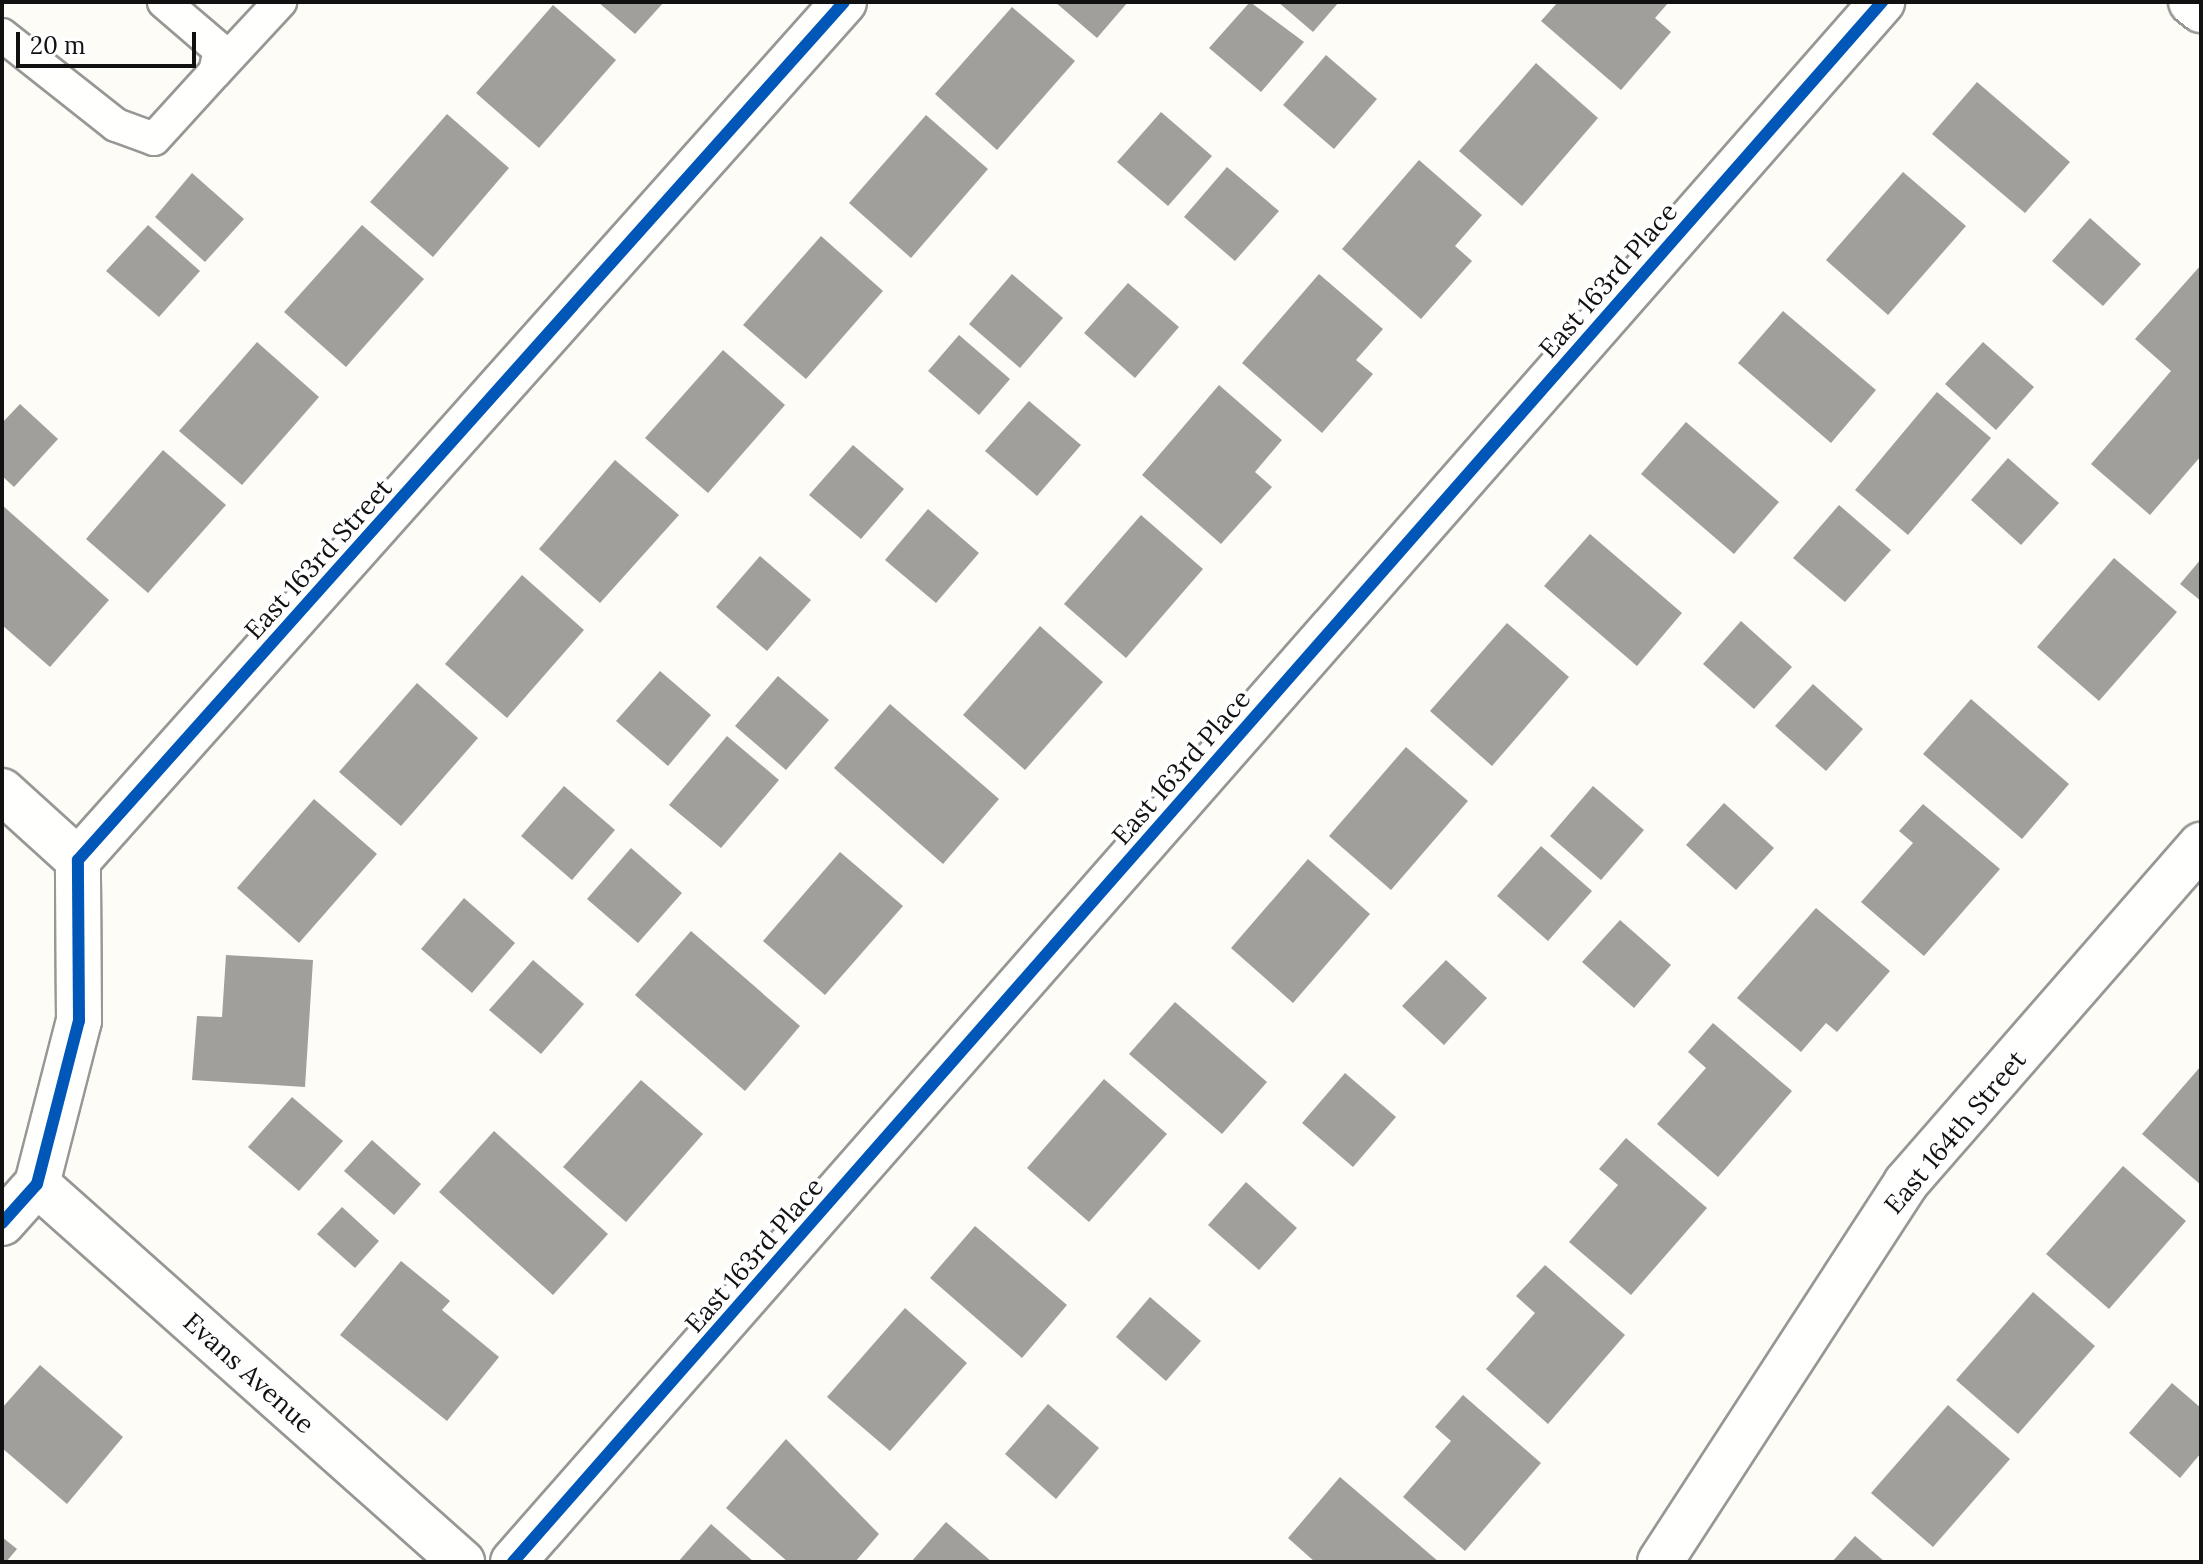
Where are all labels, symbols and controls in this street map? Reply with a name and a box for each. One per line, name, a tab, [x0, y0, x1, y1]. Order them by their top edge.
scale bar	[20, 16, 200, 66]
text: 20 m	[30, 30, 86, 61]
street label: East 163rd Place	[1532, 196, 1684, 364]
street label: East 163rd Street	[238, 473, 398, 645]
street label: East 163rd Place	[1105, 683, 1257, 851]
street label: East 164th Street	[1878, 1044, 2032, 1220]
street label: East 163rd Place	[678, 1171, 830, 1339]
street label: Evans Avenue	[177, 1306, 321, 1440]

